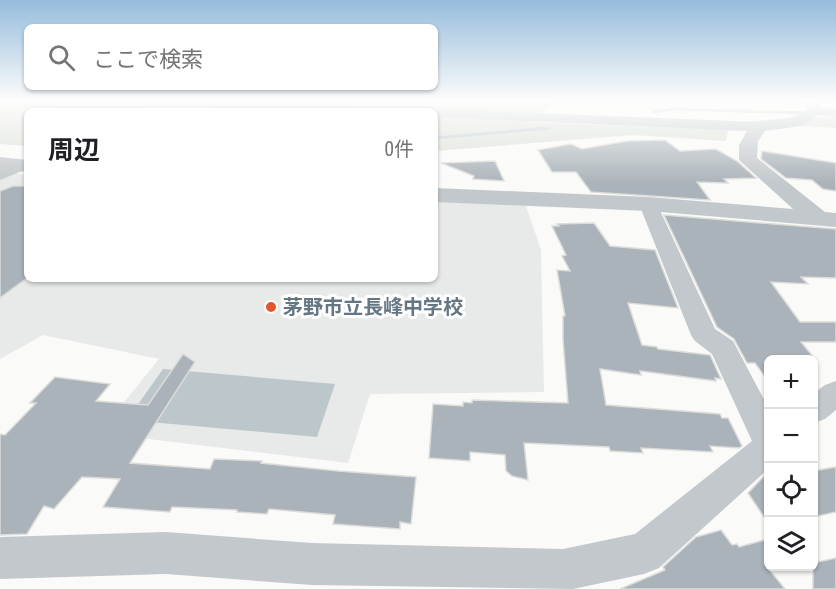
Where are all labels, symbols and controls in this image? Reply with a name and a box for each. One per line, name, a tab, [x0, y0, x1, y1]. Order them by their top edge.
search box	[24, 24, 438, 90]
icon: search	[45, 41, 78, 74]
text: ここで検索	[93, 47, 203, 72]
text: 周辺	[48, 135, 100, 165]
text: 0件	[384, 137, 414, 161]
place label: 茅野市立長峰中学校	[283, 295, 463, 319]
marker: 茅野市立長峰中学校	[264, 300, 278, 314]
map controls	[764, 355, 818, 571]
button: +	[764, 355, 818, 409]
button: −	[764, 409, 818, 463]
button: locate	[764, 463, 818, 517]
button: layers	[764, 517, 818, 571]

